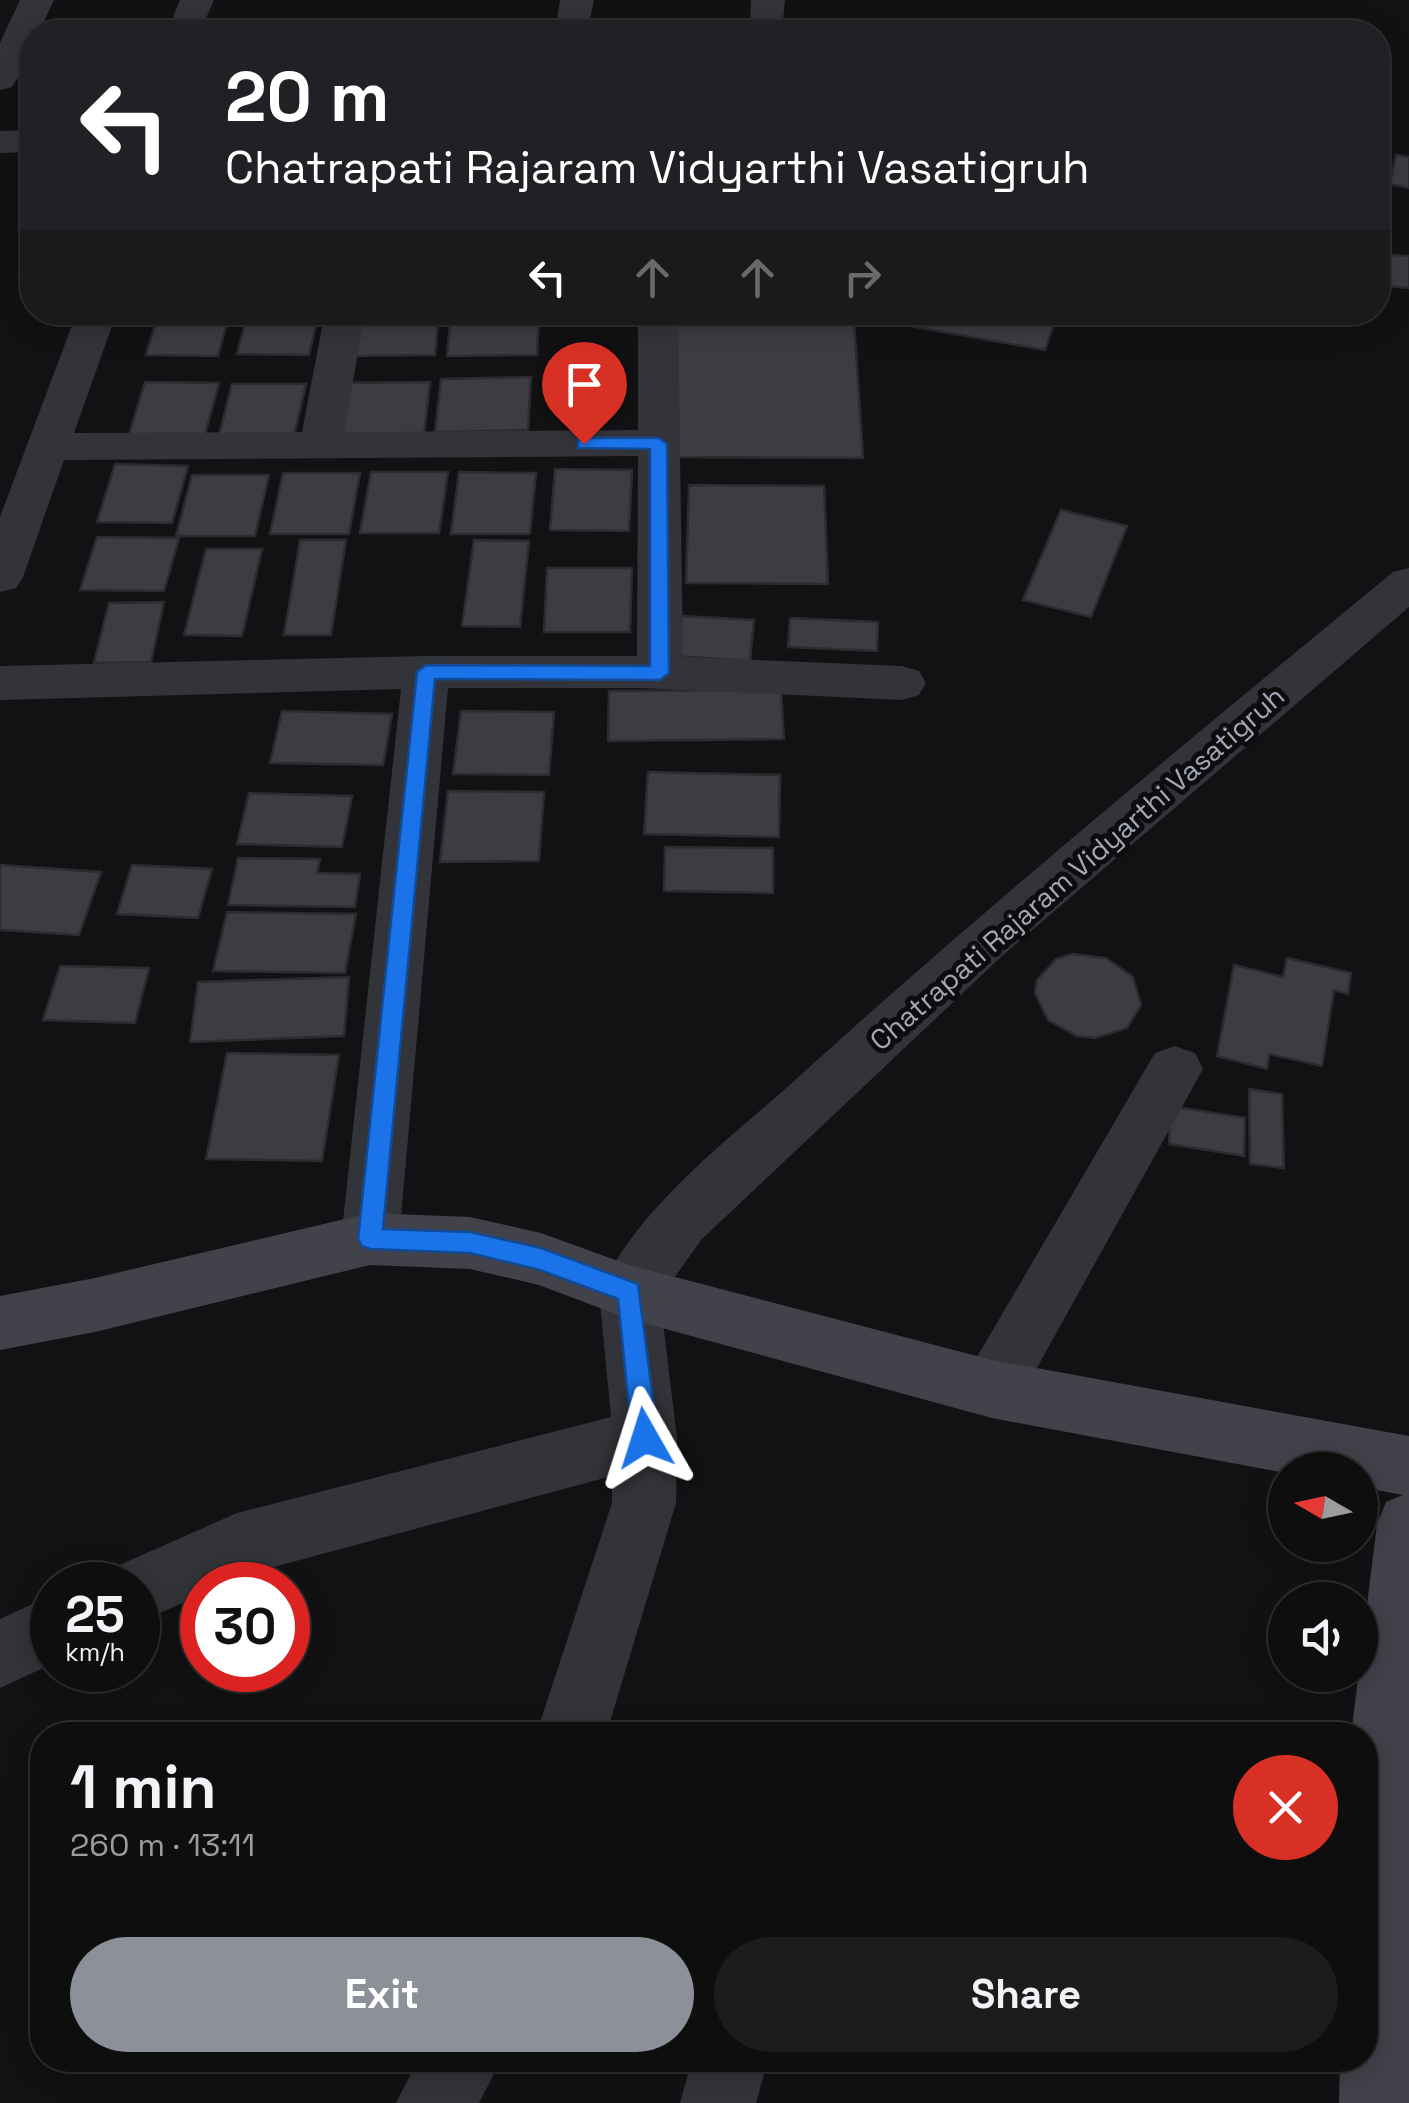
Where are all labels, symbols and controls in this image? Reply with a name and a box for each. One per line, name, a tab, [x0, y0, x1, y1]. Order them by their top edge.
text: 20 m	[225, 52, 390, 141]
icon: left	[60, 60, 190, 190]
text: Chatrapati Rajaram Vidyarthi Vasatigruh	[225, 139, 1090, 196]
icon: left	[520, 250, 575, 305]
icon: ahead	[625, 250, 680, 305]
icon: ahead	[730, 250, 785, 305]
icon: right	[835, 250, 890, 305]
pin	[542, 342, 627, 445]
icon: arrive	[557, 357, 612, 412]
street label: Chatrapati Rajaram Vidyarthi Vasatigruh	[862, 678, 1292, 1058]
position arrow	[593, 1386, 697, 1490]
north arrow	[1268, 1452, 1378, 1562]
map controls	[1268, 1452, 1378, 1692]
speed limit sign: 30	[180, 1562, 310, 1692]
button: sound	[1268, 1582, 1378, 1692]
text: 25	[65, 1583, 125, 1647]
text: km/h	[65, 1636, 125, 1668]
text: 1 min	[70, 1749, 217, 1826]
button: close	[1233, 1755, 1338, 1860]
text: 260 m · 13:11	[70, 1825, 255, 1865]
button: Exit	[70, 1937, 694, 2052]
button: Share	[714, 1937, 1338, 2052]

